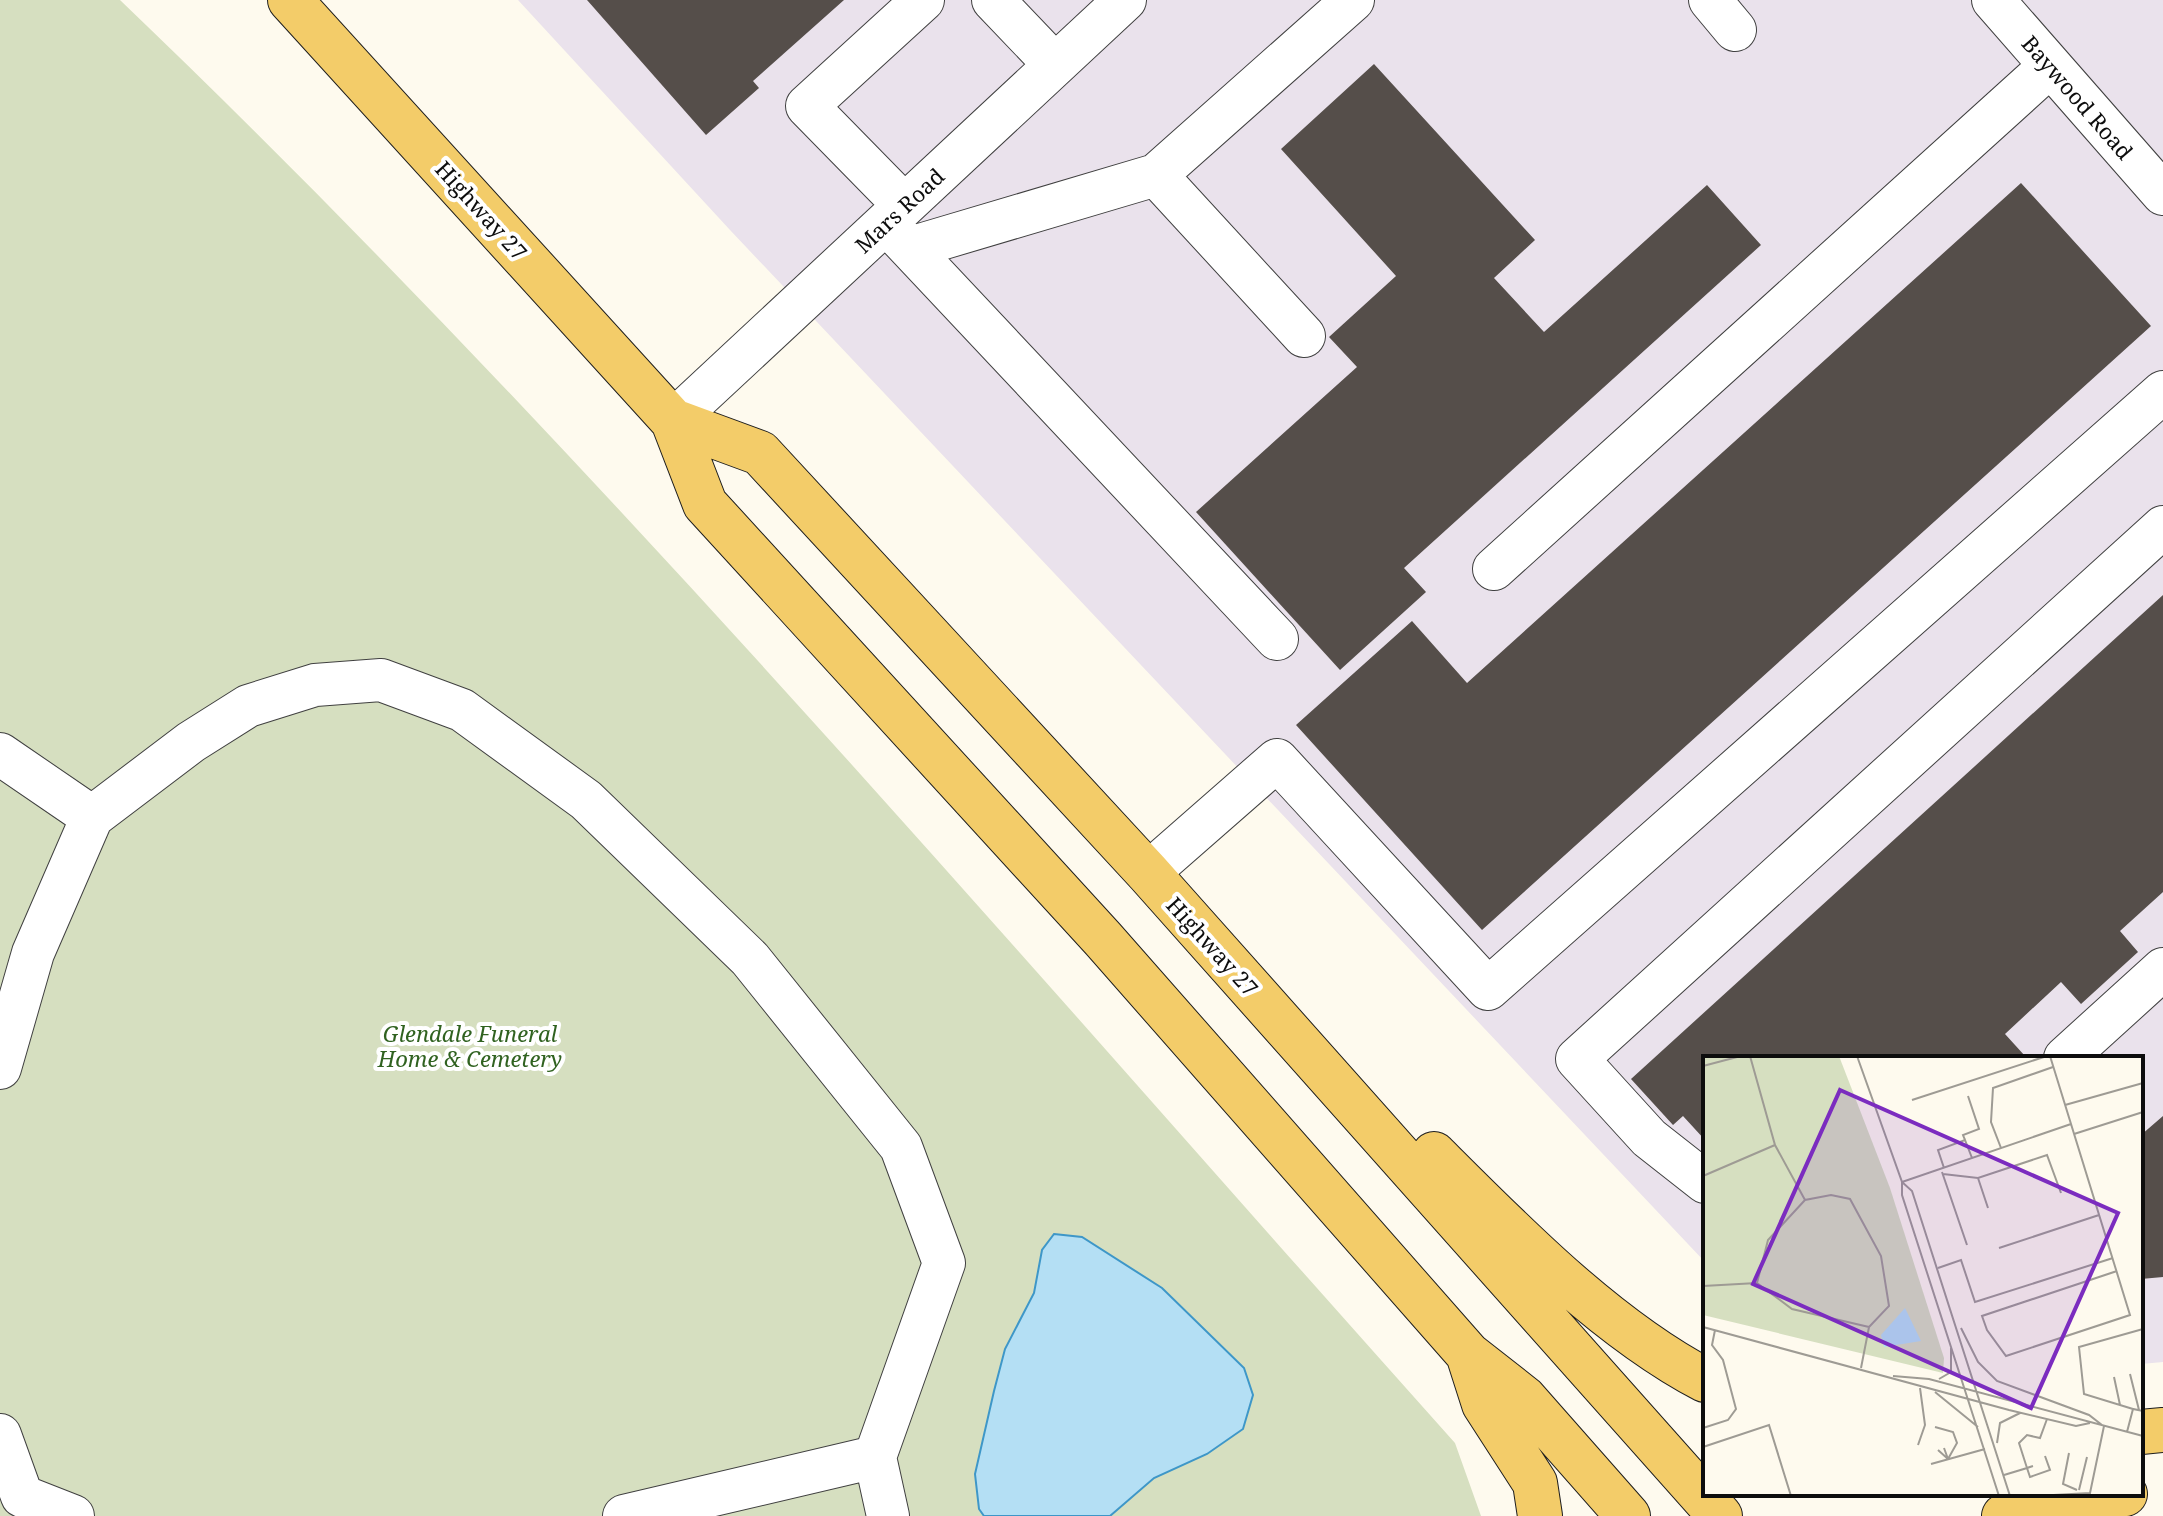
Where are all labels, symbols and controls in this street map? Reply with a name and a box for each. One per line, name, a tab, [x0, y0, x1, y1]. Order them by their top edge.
street label: Baywood Road	[2016, 29, 2141, 166]
street label: Highway 27	[429, 154, 535, 266]
street label: Mars Road	[848, 160, 951, 259]
street label: Highway 27	[1160, 890, 1266, 1002]
park label: Glendale Funeral Home & Cemetery	[377, 1018, 562, 1073]
inset map	[1703, 1056, 2143, 1496]

